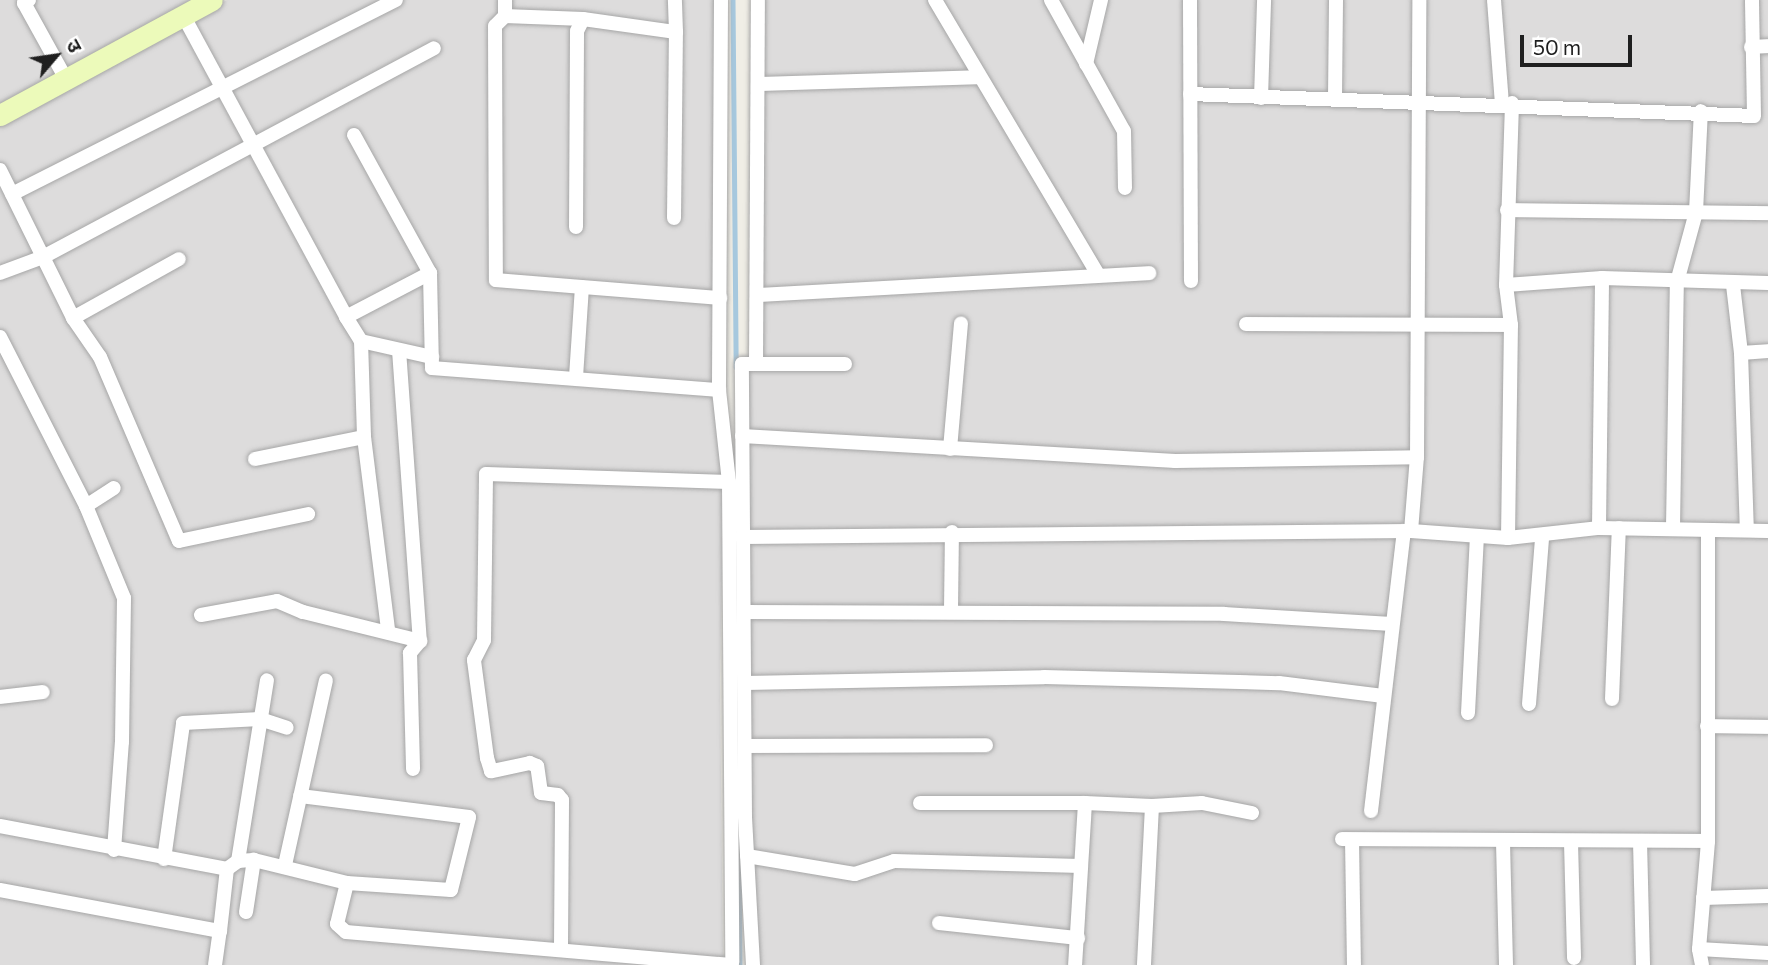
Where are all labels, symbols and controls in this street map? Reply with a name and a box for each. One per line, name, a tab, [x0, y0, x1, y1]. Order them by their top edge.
north arrow	[21, 21, 91, 91]
scale bar	[1523, 21, 1635, 65]
text: 50 m	[1533, 34, 1581, 59]
text: उ	[62, 35, 88, 56]

